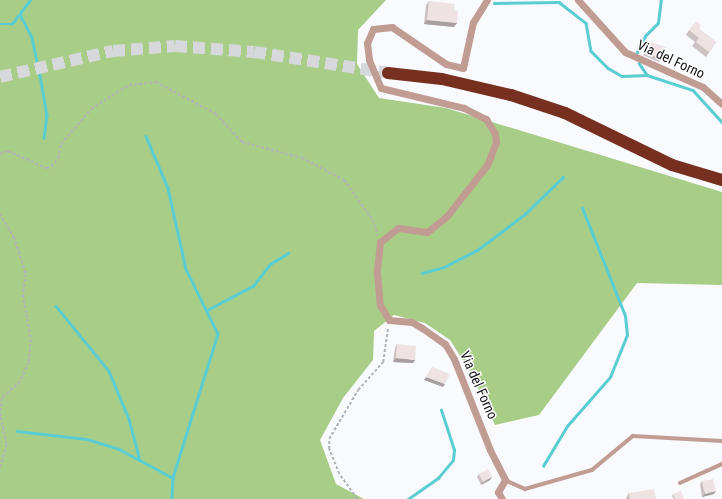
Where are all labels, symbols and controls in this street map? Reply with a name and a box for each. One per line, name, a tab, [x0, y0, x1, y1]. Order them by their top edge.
street label: Via del Forno	[635, 36, 707, 82]
street label: Via del Forno	[457, 348, 501, 422]

